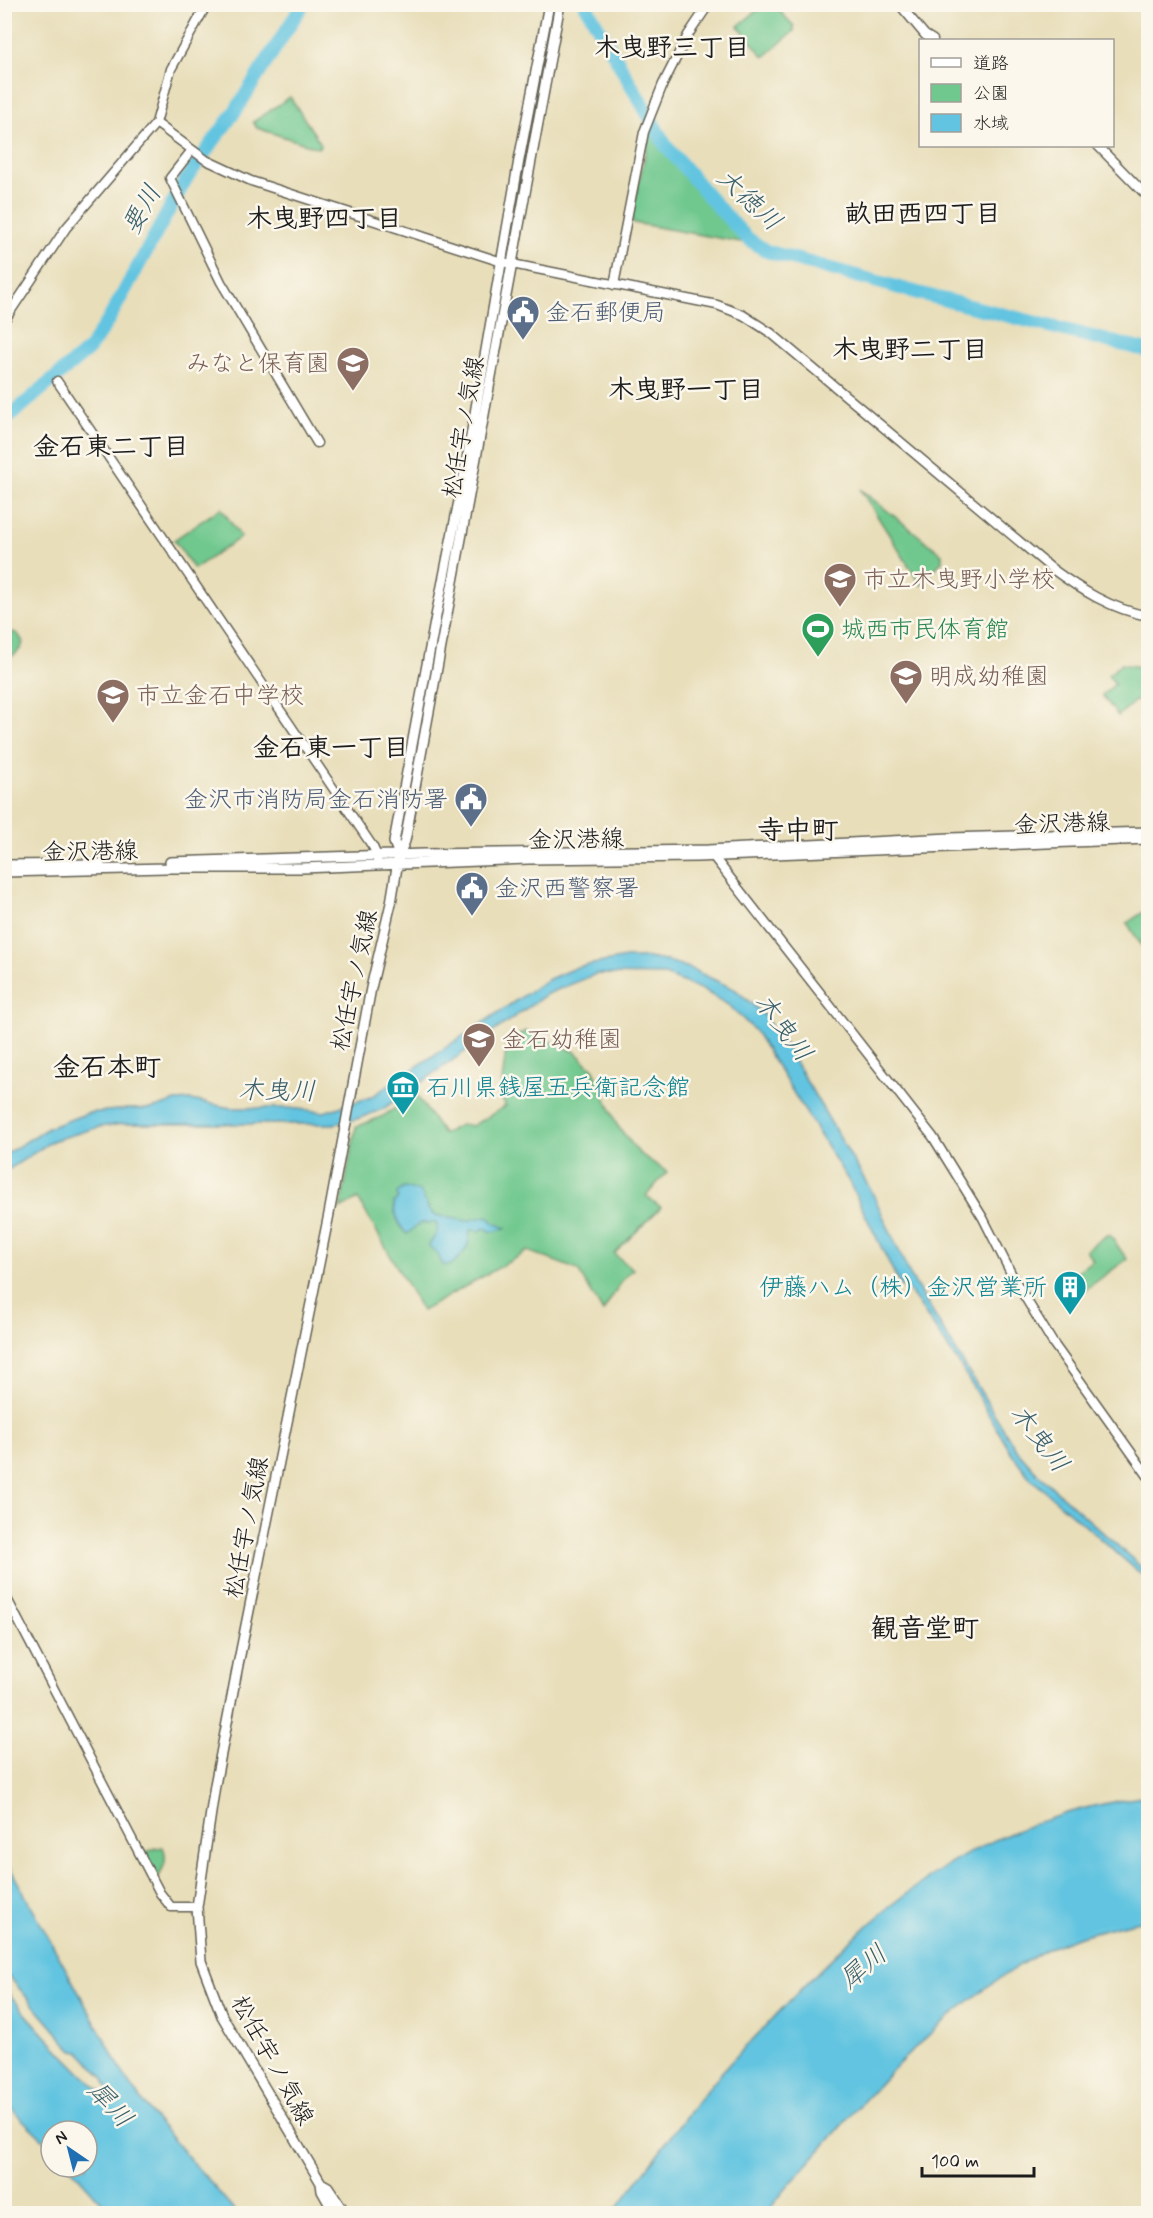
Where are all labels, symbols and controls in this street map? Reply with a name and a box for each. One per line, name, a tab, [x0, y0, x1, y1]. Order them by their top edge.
district label: 木曳野三丁目	[594, 32, 750, 66]
legend	[919, 39, 1114, 147]
text: 道路	[973, 52, 1009, 76]
text: 公園	[973, 82, 1009, 106]
text: 水域	[973, 112, 1009, 136]
water label: 大徳川	[709, 161, 789, 239]
water label: 要川	[115, 179, 170, 241]
district label: 畝田西四丁目	[845, 198, 1001, 232]
district label: 木曳野四丁目	[246, 203, 402, 237]
public building icon: 金石郵便局	[505, 294, 541, 341]
place label: 金石郵便局	[546, 298, 666, 329]
district label: 木曳野二丁目	[832, 334, 988, 368]
school or university icon: みなと保育園	[335, 345, 371, 392]
place label: みなと保育園	[186, 349, 330, 380]
street label: 松任宇ノ気線	[437, 354, 492, 501]
district label: 木曳野一丁目	[608, 374, 764, 408]
district label: 金石東二丁目	[33, 431, 189, 465]
school or university icon: 市立木曳野小学校	[822, 561, 858, 608]
place label: 市立木曳野小学校	[863, 565, 1055, 596]
sports icon: 城西市民体育館	[800, 611, 836, 658]
place label: 城西市民体育館	[841, 615, 1009, 646]
school or university icon: 明成幼稚園	[888, 658, 924, 705]
place label: 明成幼稚園	[929, 662, 1049, 693]
school or university icon: 市立金石中学校	[95, 677, 131, 724]
place label: 市立金石中学校	[136, 681, 304, 712]
district label: 金石東一丁目	[253, 732, 409, 766]
public building icon: 金沢市消防局金石消防署	[453, 781, 489, 828]
place label: 金沢市消防局金石消防署	[184, 785, 448, 816]
street label: 金沢港線	[1014, 807, 1111, 842]
district label: 寺中町	[758, 814, 839, 849]
street label: 金沢港線	[528, 824, 624, 857]
street label: 金沢港線	[42, 836, 138, 869]
public building icon: 金沢西警察署	[454, 870, 490, 917]
place label: 金沢西警察署	[495, 874, 639, 905]
street label: 松任宇ノ気線	[325, 907, 386, 1054]
water label: 木曳川	[745, 987, 819, 1070]
school or university icon: 金石幼稚園	[461, 1021, 497, 1068]
place label: 金石幼稚園	[502, 1025, 622, 1056]
district label: 金石本町	[53, 1051, 161, 1086]
museum icon: 石川県銭屋五兵衛記念館	[385, 1069, 421, 1116]
place label: 石川県銭屋五兵衛記念館	[426, 1073, 690, 1104]
water label: 木曳川	[238, 1074, 316, 1110]
building icon: 伊藤ハム（株）金沢営業所	[1052, 1269, 1088, 1316]
place label: 伊藤ハム（株）金沢営業所	[759, 1273, 1047, 1304]
water label: 木曳川	[1001, 1398, 1076, 1480]
street label: 松任宇ノ気線	[219, 1454, 276, 1601]
district label: 観音堂町	[871, 1612, 979, 1647]
water label: 犀川	[833, 1938, 895, 1997]
street label: 松任宇ノ気線	[223, 1990, 320, 2131]
water label: 犀川	[79, 2075, 140, 2136]
north arrow	[39, 2119, 99, 2179]
text: N	[51, 2126, 72, 2150]
scale bar	[922, 2140, 1034, 2178]
text: 100 m	[931, 2150, 979, 2174]

